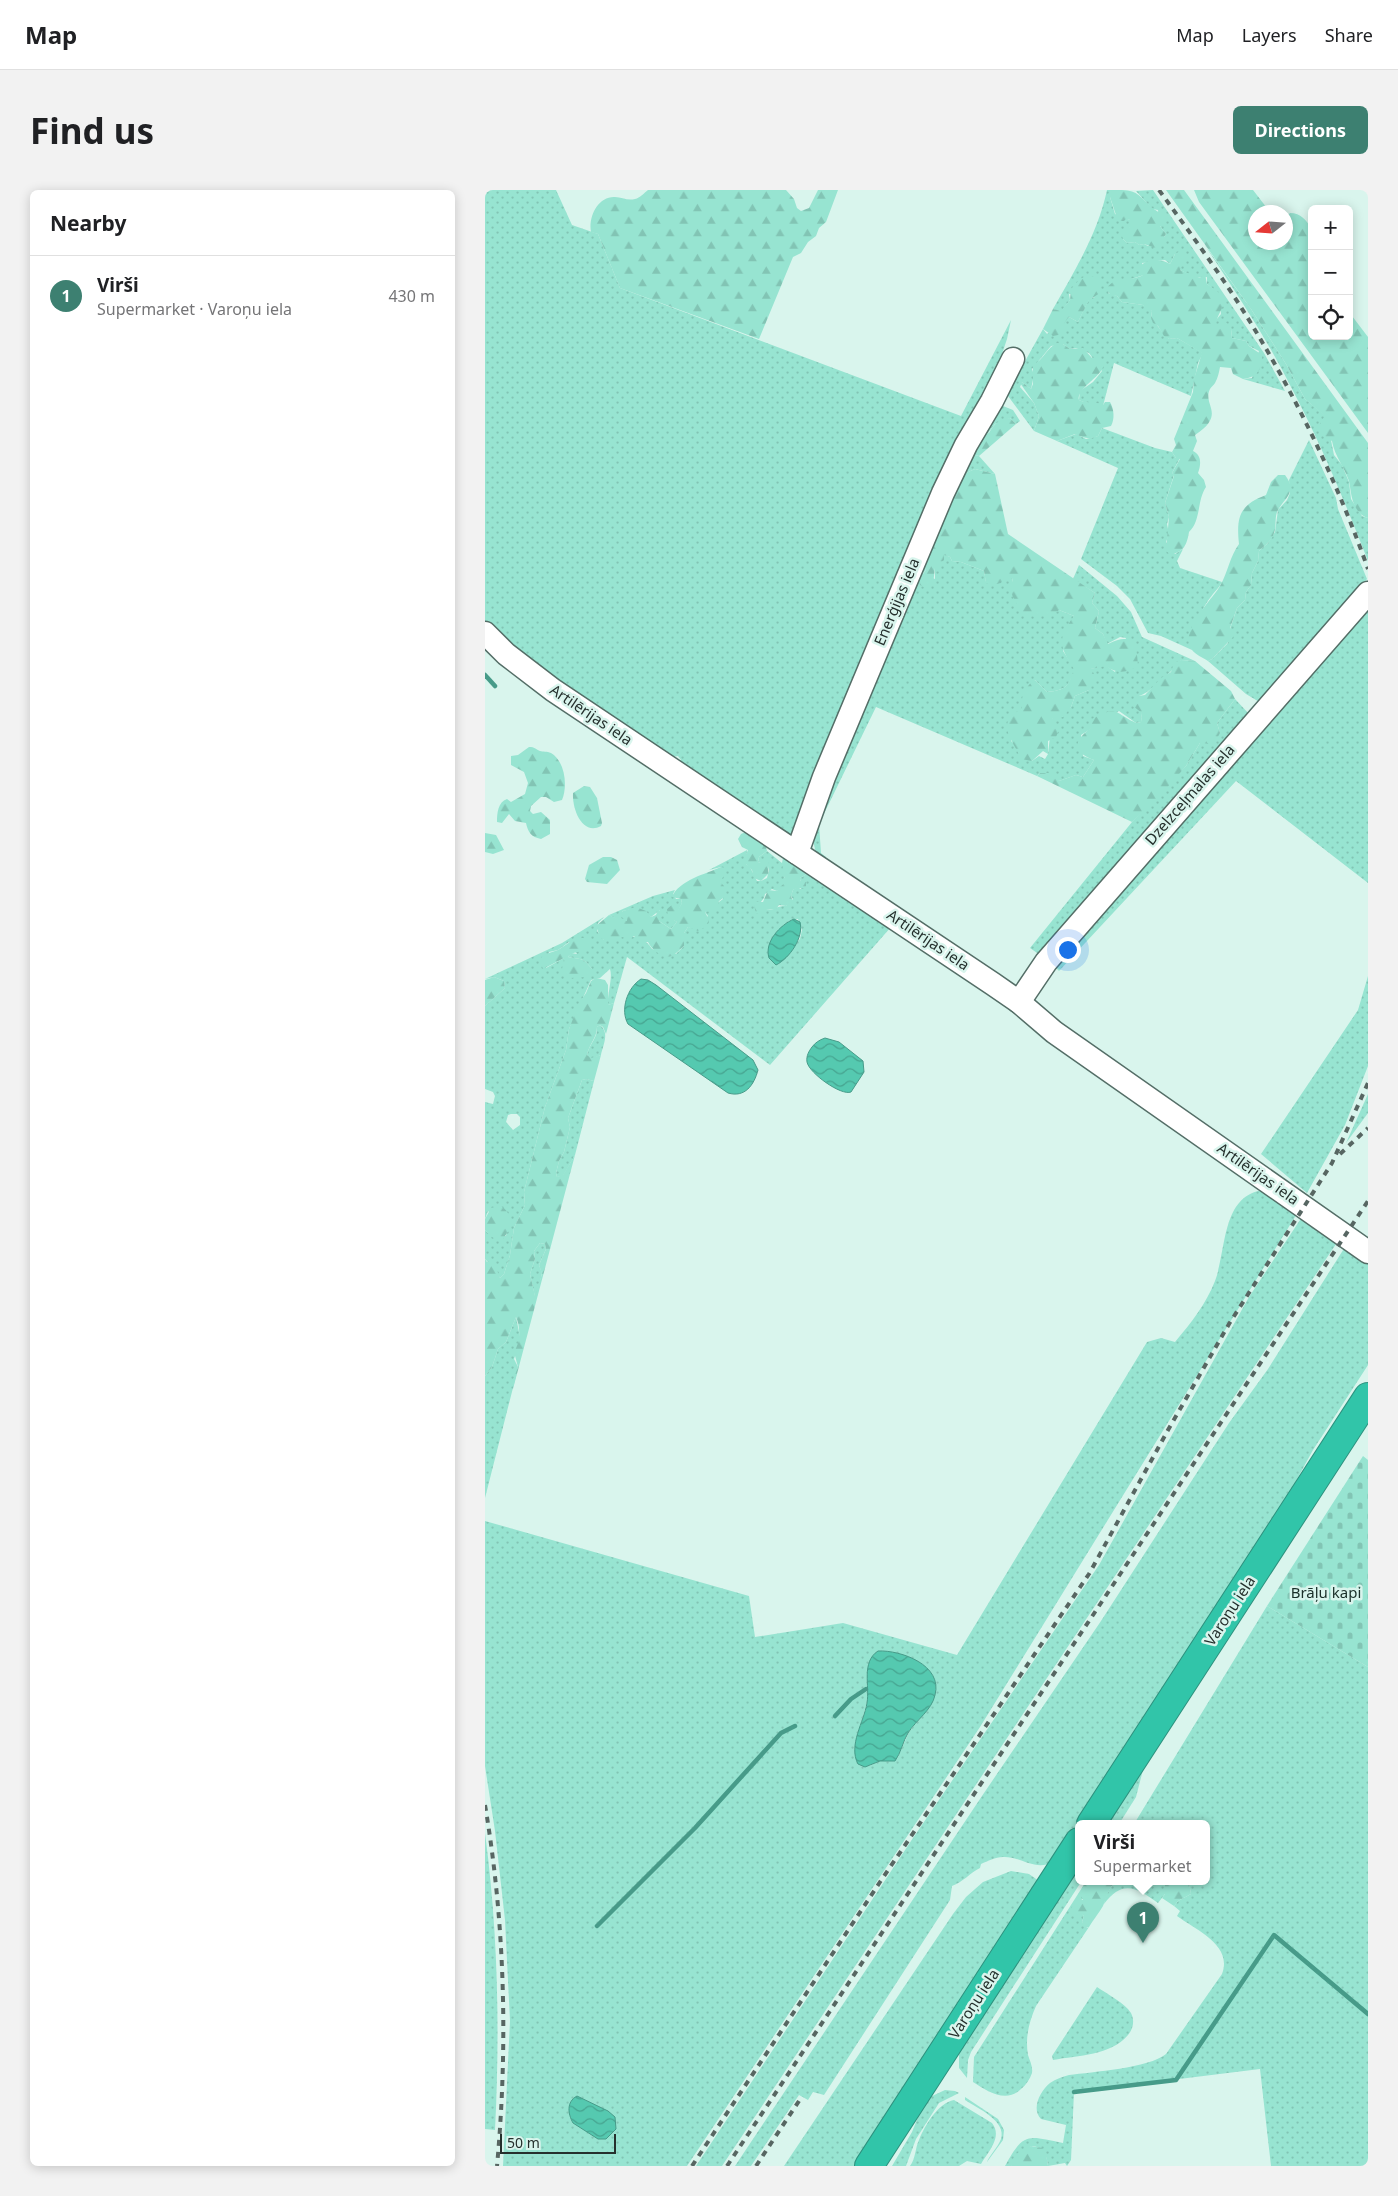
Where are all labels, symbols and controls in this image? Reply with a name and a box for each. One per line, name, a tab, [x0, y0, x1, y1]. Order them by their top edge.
text: Map	[25, 18, 77, 51]
text: Map	[1176, 23, 1214, 47]
text: Layers	[1242, 23, 1297, 47]
text: Share	[1325, 23, 1373, 47]
button: Directions	[1233, 106, 1368, 154]
text: Find us	[30, 107, 154, 154]
north arrow	[1248, 205, 1293, 250]
map controls	[1308, 205, 1353, 340]
button: +	[1308, 205, 1353, 250]
text: Nearby	[50, 209, 126, 237]
button: −	[1308, 250, 1353, 295]
text: Virši	[97, 272, 139, 298]
text: 1	[61, 285, 71, 307]
text: 430 m	[388, 285, 435, 307]
button: locate	[1308, 295, 1353, 340]
text: Supermarket · Varoņu iela	[97, 298, 292, 320]
street label: Enerģijas iela	[869, 555, 923, 648]
street label: Artilērijas iela	[546, 679, 637, 749]
street label: Dzelzceļmalas iela	[1140, 740, 1239, 849]
street label: Artilērijas iela	[883, 904, 974, 974]
your location	[1055, 937, 1081, 963]
street label: Artilērijas iela	[1214, 1138, 1303, 1209]
street label: Varoņu iela	[1199, 1572, 1259, 1649]
park label: Brāļu kapi	[1291, 1582, 1361, 1602]
popup	[1075, 1820, 1210, 1885]
text: Virši	[1093, 1829, 1135, 1855]
text: Supermarket	[1093, 1855, 1192, 1877]
pin: 1	[1127, 1902, 1159, 1943]
street label: Varoņu iela	[943, 1965, 1003, 2042]
scale bar	[500, 2131, 616, 2154]
text: 50 m	[507, 2133, 540, 2152]

